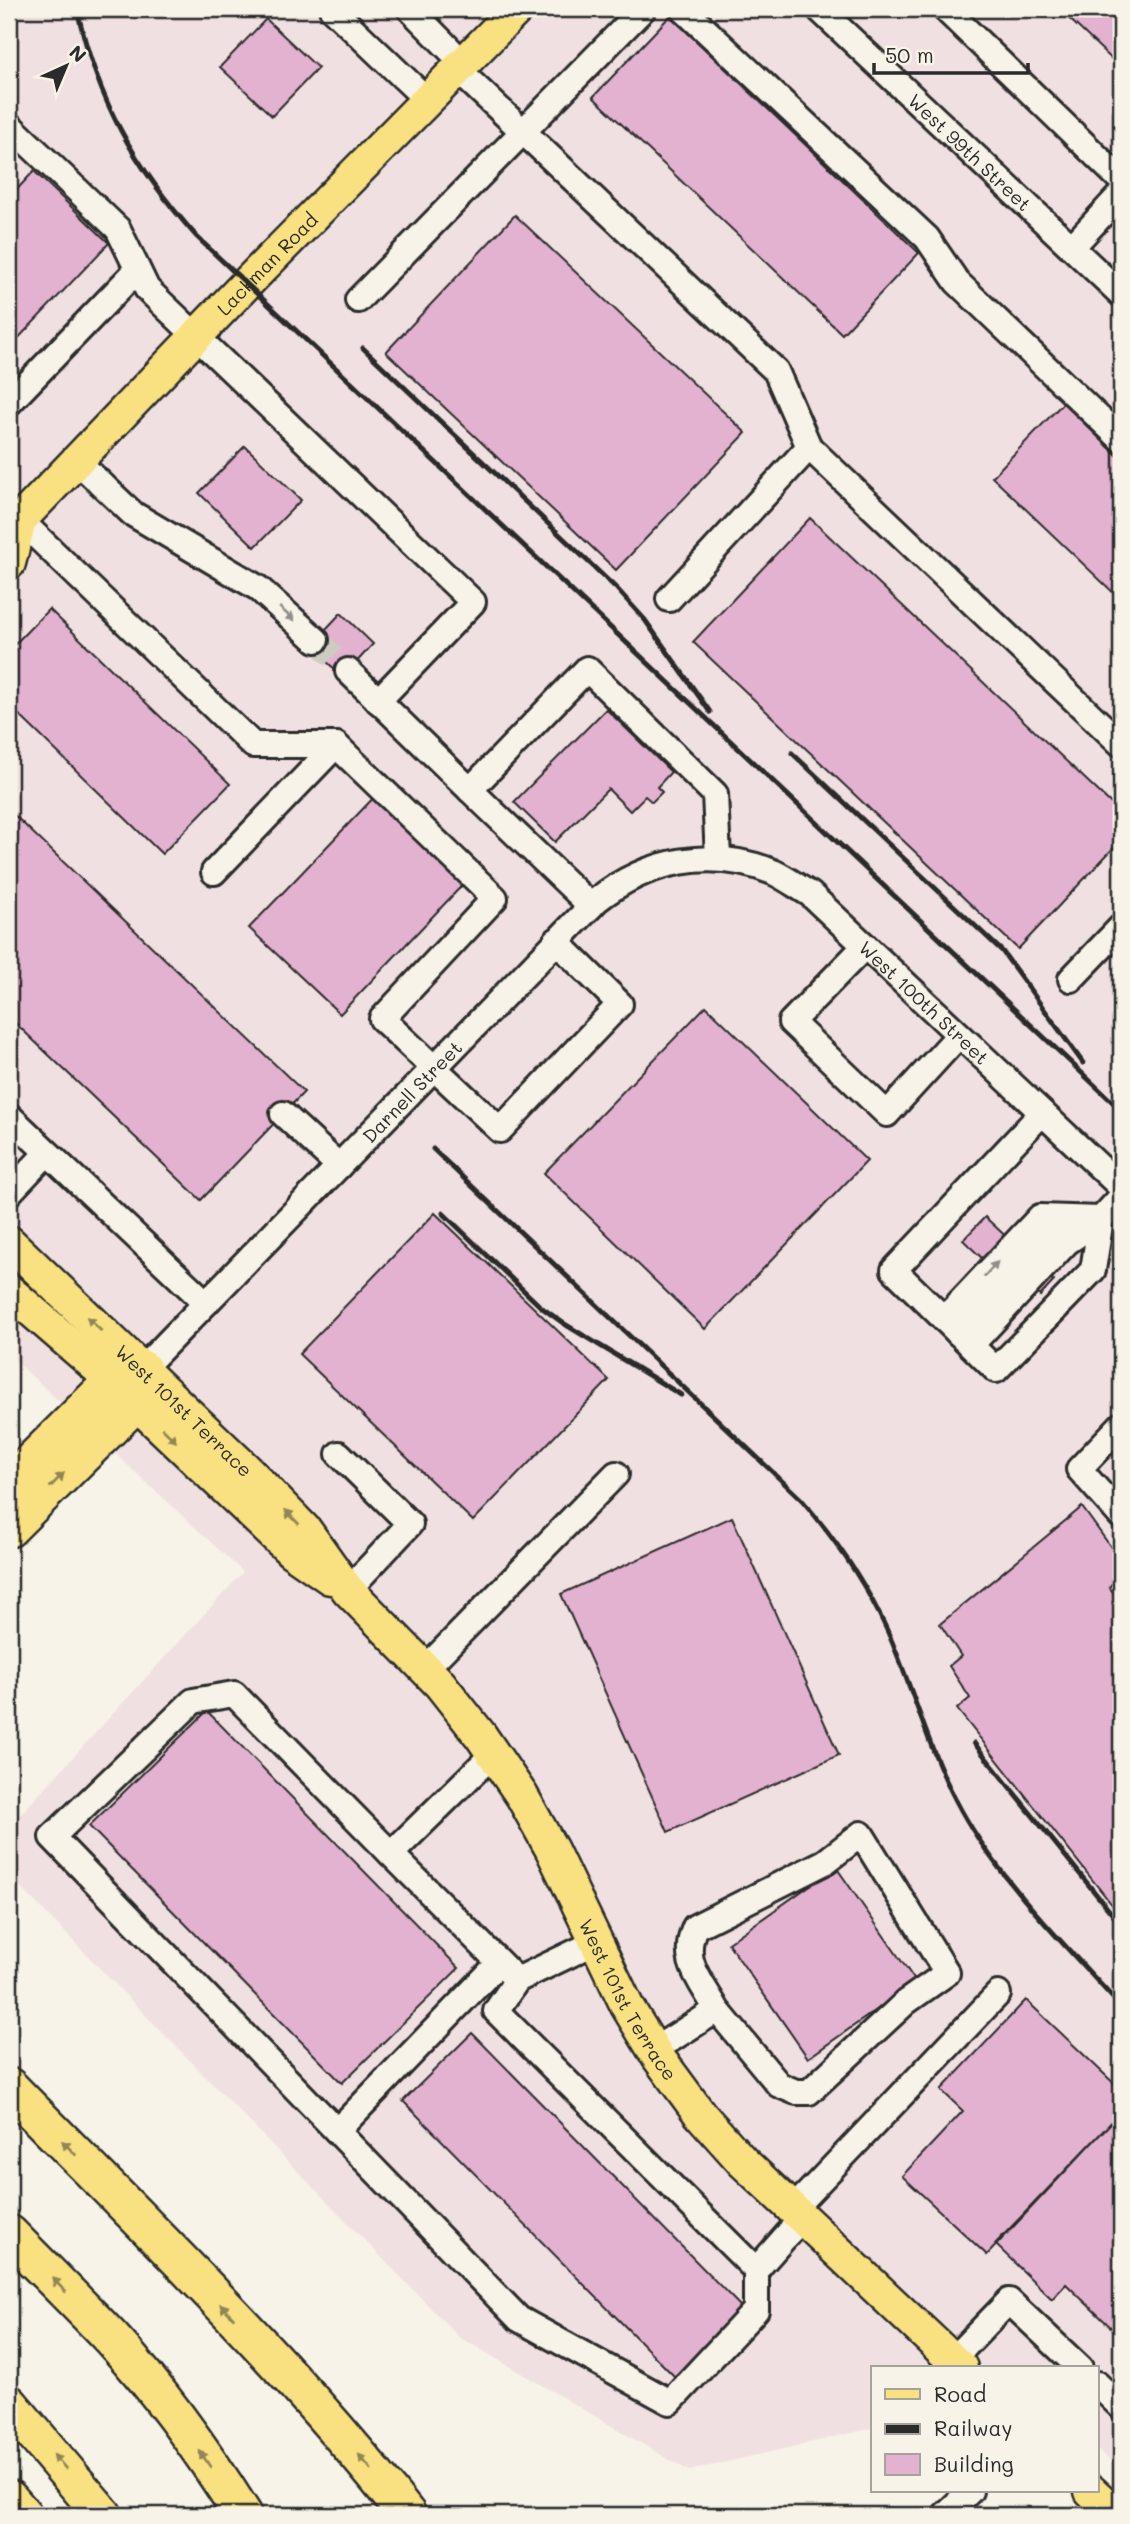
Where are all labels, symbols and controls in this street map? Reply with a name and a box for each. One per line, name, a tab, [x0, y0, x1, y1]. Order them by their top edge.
north arrow	[32, 32, 102, 102]
scale bar	[874, 32, 1028, 76]
text: N	[64, 39, 92, 67]
text: 50 m	[885, 41, 934, 68]
street label: West 99th Street	[903, 88, 1037, 216]
street label: Lackman Road	[211, 207, 322, 320]
one-way arrow	[278, 606, 296, 622]
street label: West 100th Street	[854, 935, 995, 1069]
street label: Darnell Street	[356, 1035, 467, 1148]
one-way arrow	[983, 1261, 999, 1278]
one-way arrow	[86, 1316, 103, 1332]
street label: West 101st Terrace	[111, 1339, 258, 1482]
one-way arrow	[160, 1426, 177, 1442]
one-way arrow	[49, 1472, 66, 1489]
one-way arrow	[284, 1509, 300, 1526]
street label: West 101st Terrace	[574, 1914, 683, 2085]
one-way arrow	[61, 2140, 77, 2157]
one-way arrow	[51, 2277, 67, 2294]
one-way arrow	[219, 2302, 236, 2319]
legend	[871, 2366, 1098, 2492]
text: Road	[934, 2380, 986, 2407]
text: Railway	[934, 2414, 1013, 2441]
one-way arrow	[199, 2449, 212, 2468]
text: Building	[934, 2450, 1014, 2477]
one-way arrow	[52, 2453, 68, 2471]
one-way arrow	[358, 2453, 373, 2470]

